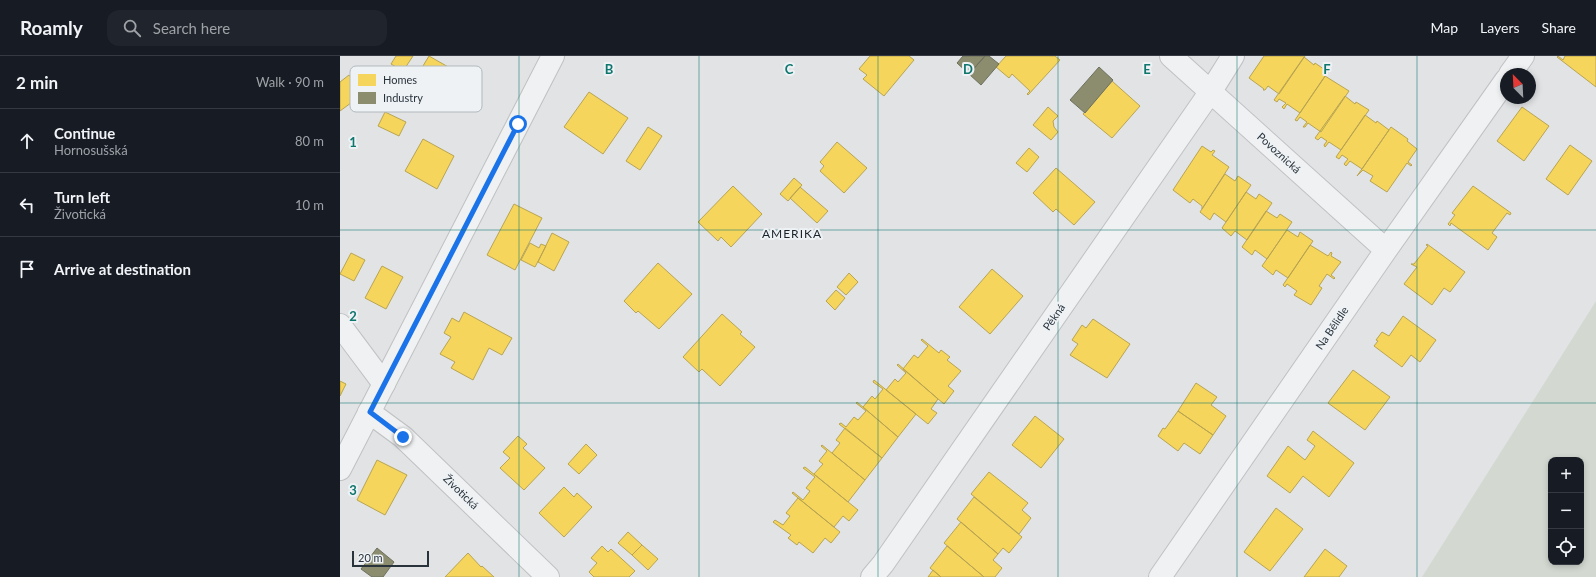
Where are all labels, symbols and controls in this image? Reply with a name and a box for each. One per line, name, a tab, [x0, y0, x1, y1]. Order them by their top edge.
search box	[107, 10, 387, 46]
text: Roamly	[20, 16, 83, 39]
icon: search	[121, 17, 143, 39]
text: Search here	[153, 19, 230, 37]
text: Map	[1430, 19, 1458, 36]
text: Layers	[1480, 19, 1520, 36]
text: Share	[1542, 19, 1576, 36]
text: B	[605, 61, 614, 77]
text: C	[785, 61, 794, 77]
text: D	[963, 61, 973, 77]
text: E	[1143, 61, 1151, 77]
text: F	[1323, 61, 1331, 77]
legend	[350, 66, 482, 112]
north arrow	[1500, 68, 1536, 104]
text: 2 min	[16, 72, 58, 93]
text: Homes	[383, 73, 417, 86]
text: Walk · 90 m	[256, 74, 324, 90]
text: Industry	[383, 91, 423, 104]
route start	[509, 115, 527, 133]
text: Continue	[54, 124, 115, 142]
icon: ahead	[16, 130, 38, 152]
street label: Povoznická	[1255, 130, 1304, 176]
text: 80 m	[295, 133, 324, 149]
text: 1	[349, 134, 357, 150]
text: Hornosušská	[54, 142, 128, 158]
text: Turn left	[54, 188, 110, 206]
icon: left	[16, 194, 38, 216]
text: 10 m	[295, 197, 324, 213]
text: Životická	[54, 206, 106, 222]
district label: AMERIKA	[762, 226, 822, 241]
icon: arrive	[16, 258, 38, 280]
text: Arrive at destination	[54, 260, 191, 278]
street label: Pěkná	[1040, 301, 1067, 332]
street label: Na Bělidle	[1312, 304, 1351, 352]
text: 2	[349, 308, 357, 324]
route end	[394, 428, 412, 446]
map controls	[1548, 457, 1584, 565]
button: +	[1548, 457, 1584, 493]
street label: Životická	[441, 472, 482, 512]
text: 3	[349, 482, 357, 498]
button: −	[1548, 493, 1584, 529]
button: locate	[1548, 529, 1584, 565]
scale bar	[352, 549, 429, 568]
text: 20 m	[358, 551, 383, 564]

